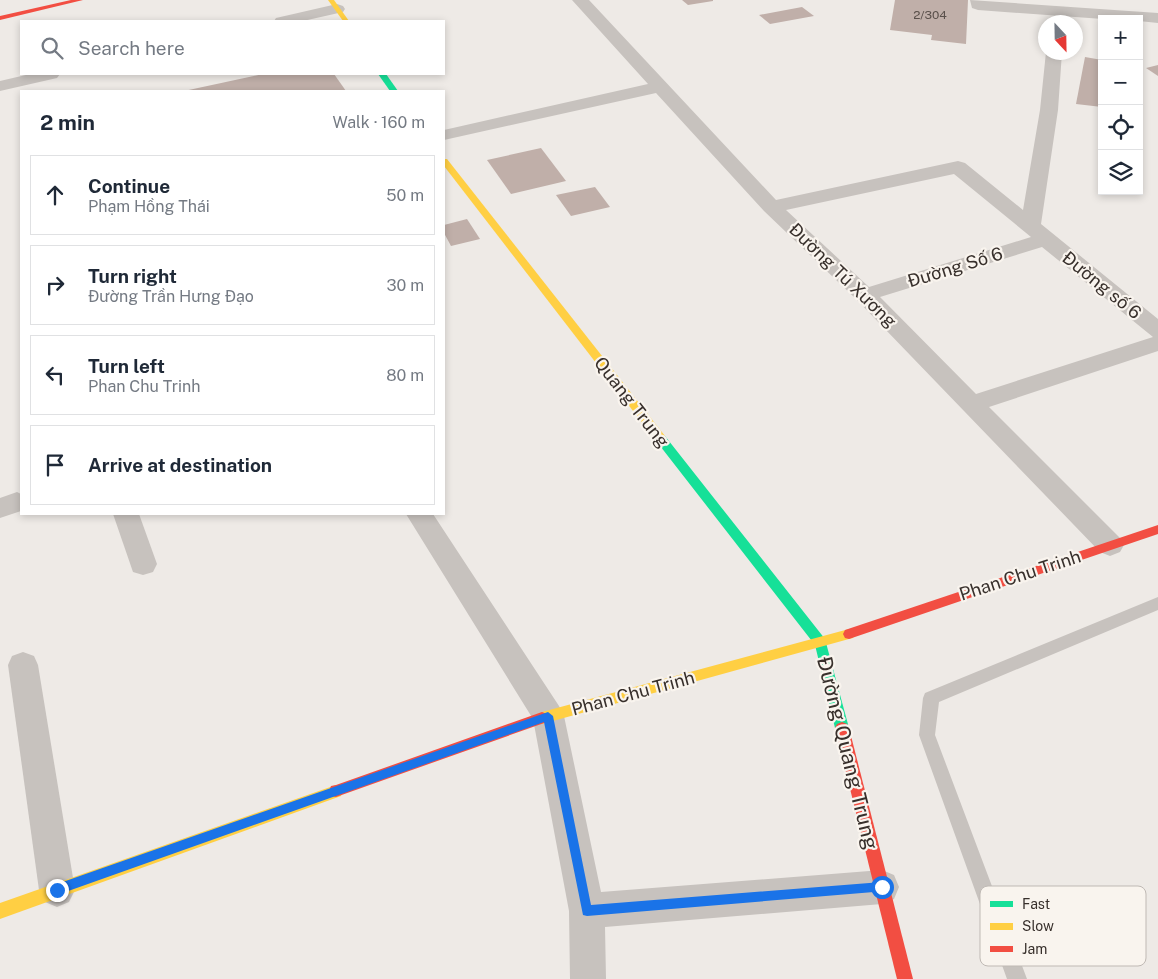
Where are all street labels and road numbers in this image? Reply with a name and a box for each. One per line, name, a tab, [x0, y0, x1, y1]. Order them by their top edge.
street label: Đường Tú Xương	[785, 218, 901, 332]
street label: Đường Số 6	[905, 243, 1005, 291]
street label: Đường số 6	[1058, 247, 1146, 323]
street label: Quang Trung	[590, 353, 674, 451]
street label: Phan Chu Trinh	[957, 545, 1083, 605]
street label: Đường Quang Trung	[812, 654, 884, 852]
street label: Phan Chu Trinh	[569, 666, 697, 720]

